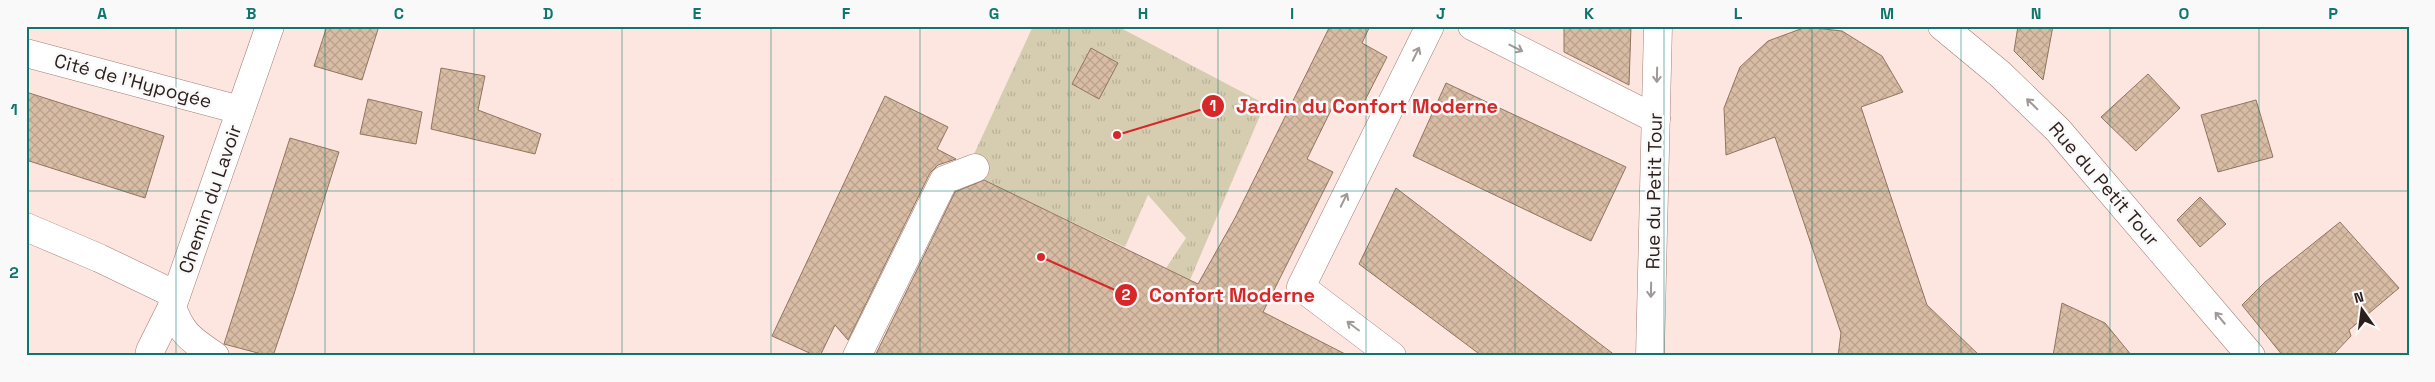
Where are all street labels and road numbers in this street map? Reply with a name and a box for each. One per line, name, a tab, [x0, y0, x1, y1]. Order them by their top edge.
street label: Cité de l'Hypogée	[52, 48, 214, 114]
street label: Rue du Petit Tour	[1640, 112, 1668, 270]
street label: Rue du Petit Tour	[2043, 117, 2165, 251]
street label: Chemin du Lavoir	[173, 121, 247, 277]

